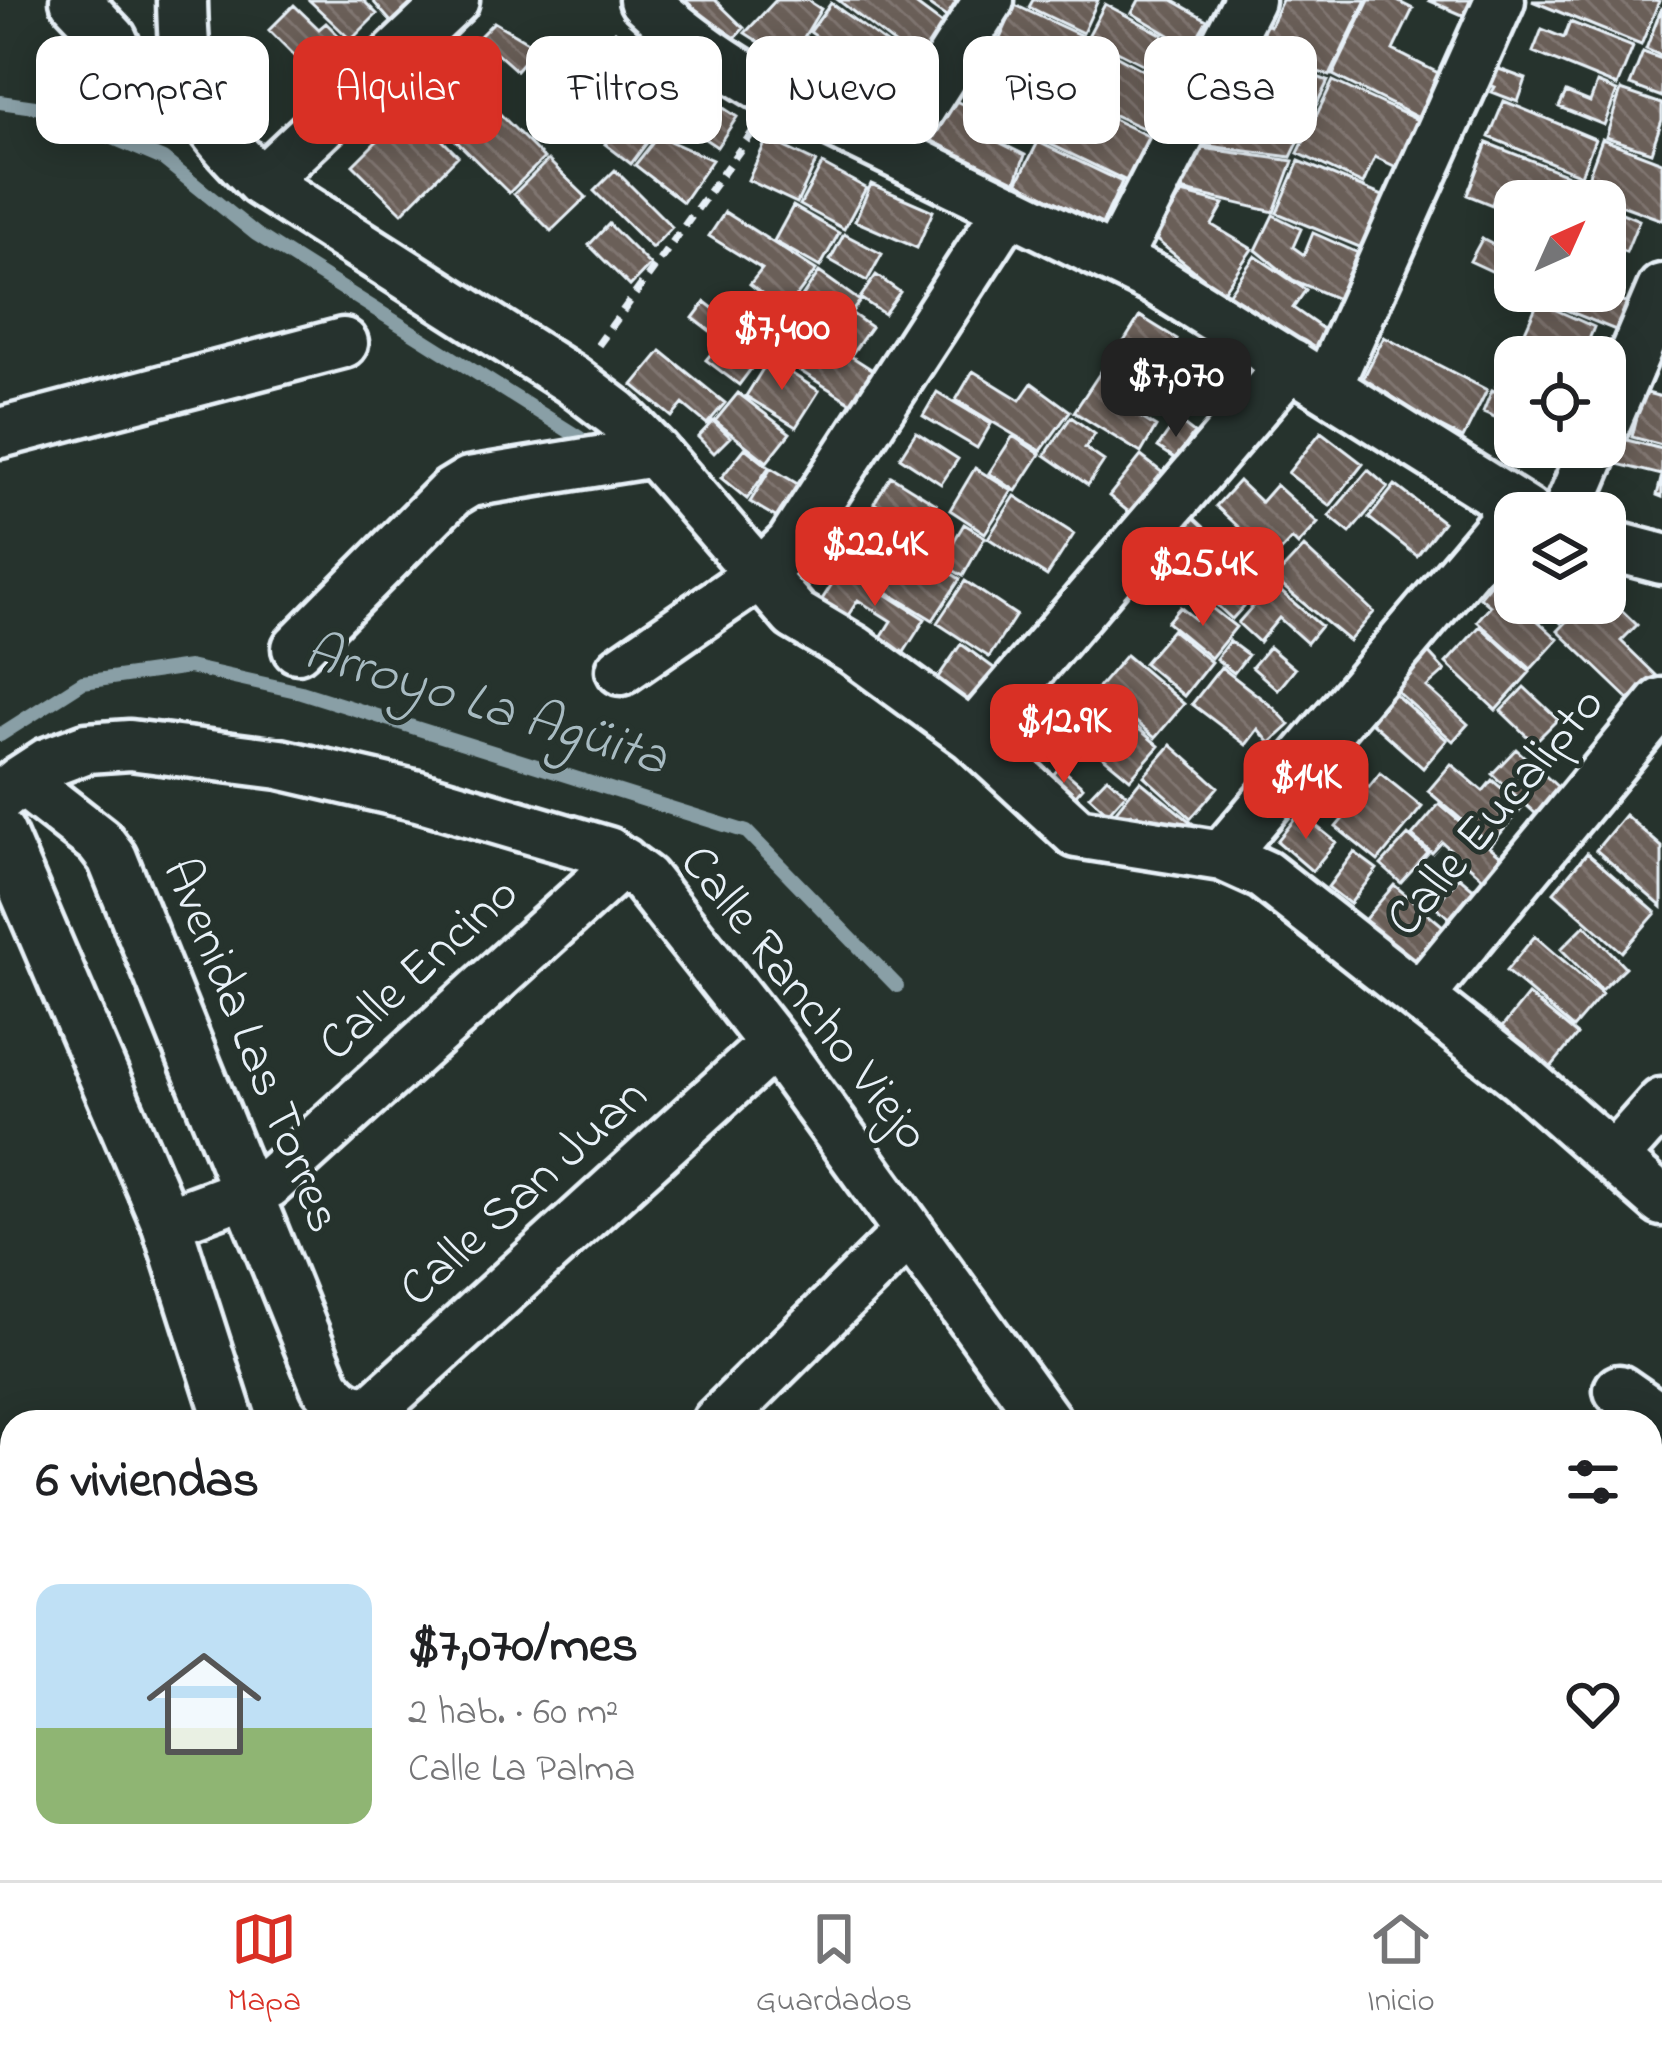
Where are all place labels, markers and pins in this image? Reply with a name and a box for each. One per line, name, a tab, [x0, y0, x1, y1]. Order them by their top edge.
pin: $7,400	[684, 291, 880, 393]
pin: $7,070	[1078, 338, 1274, 440]
pin: $22.4K	[777, 507, 973, 609]
pin: $25.4K	[1105, 527, 1301, 629]
pin: $12.9K	[966, 684, 1162, 786]
pin: $14K	[1235, 740, 1377, 842]

